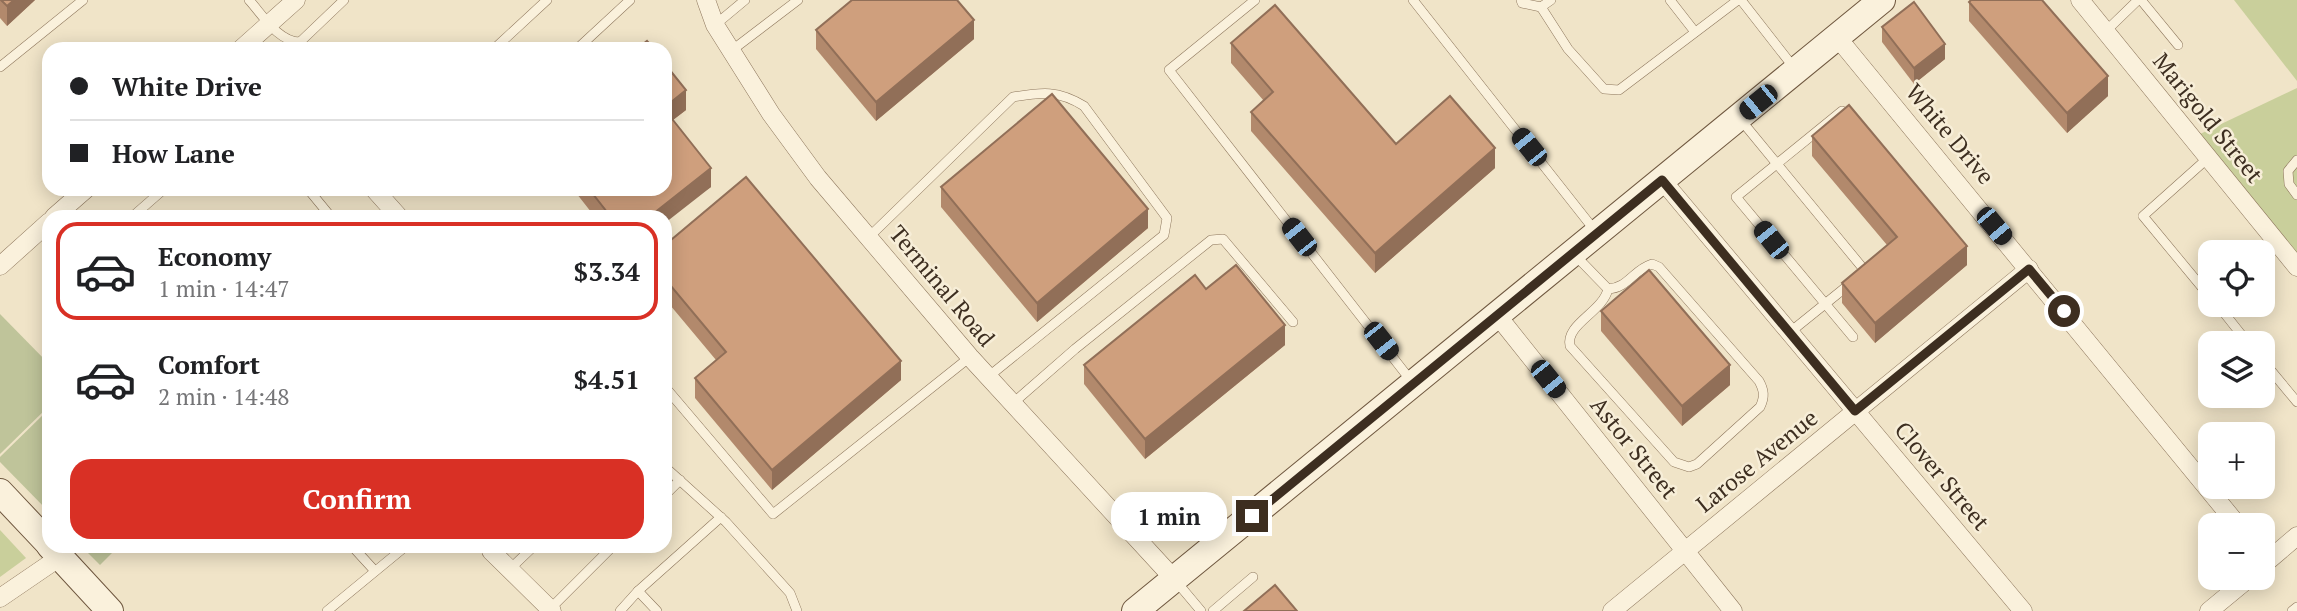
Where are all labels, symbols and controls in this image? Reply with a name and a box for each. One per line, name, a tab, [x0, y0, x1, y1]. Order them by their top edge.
street label: Marigold Street	[2146, 46, 2271, 189]
text: White Drive	[112, 69, 262, 103]
street label: White Drive	[1899, 77, 2002, 191]
car	[1736, 81, 1781, 123]
car	[1508, 124, 1551, 170]
text: How Lane	[112, 136, 235, 170]
car	[1973, 203, 2016, 249]
car	[1278, 214, 1321, 260]
car	[1750, 217, 1793, 263]
street label: Terminal Road	[883, 219, 1002, 353]
text: Economy	[158, 239, 271, 273]
icon: car	[74, 240, 137, 303]
map controls	[2198, 240, 2275, 590]
button: locate	[2198, 240, 2275, 317]
text: $3.34	[574, 254, 640, 288]
text: 1 min · 14:47	[158, 273, 290, 304]
route start	[2048, 295, 2080, 327]
car	[1360, 318, 1403, 364]
button: layers	[2198, 331, 2275, 408]
text: Comfort	[158, 347, 260, 381]
icon: car	[74, 348, 137, 411]
car	[1527, 356, 1570, 402]
text: $4.51	[574, 362, 640, 396]
text: 2 min · 14:48	[158, 381, 290, 412]
street label: Astor Street	[1584, 390, 1685, 505]
street label: Larose Avenue	[1690, 402, 1824, 519]
street label: Clover Street	[1888, 415, 1997, 537]
button: +	[2198, 422, 2275, 499]
button: Confirm	[70, 459, 644, 539]
callout: 1 min	[1112, 491, 1228, 540]
route end	[1236, 500, 1268, 532]
text: 1 min	[1138, 501, 1200, 532]
button: −	[2198, 513, 2275, 590]

